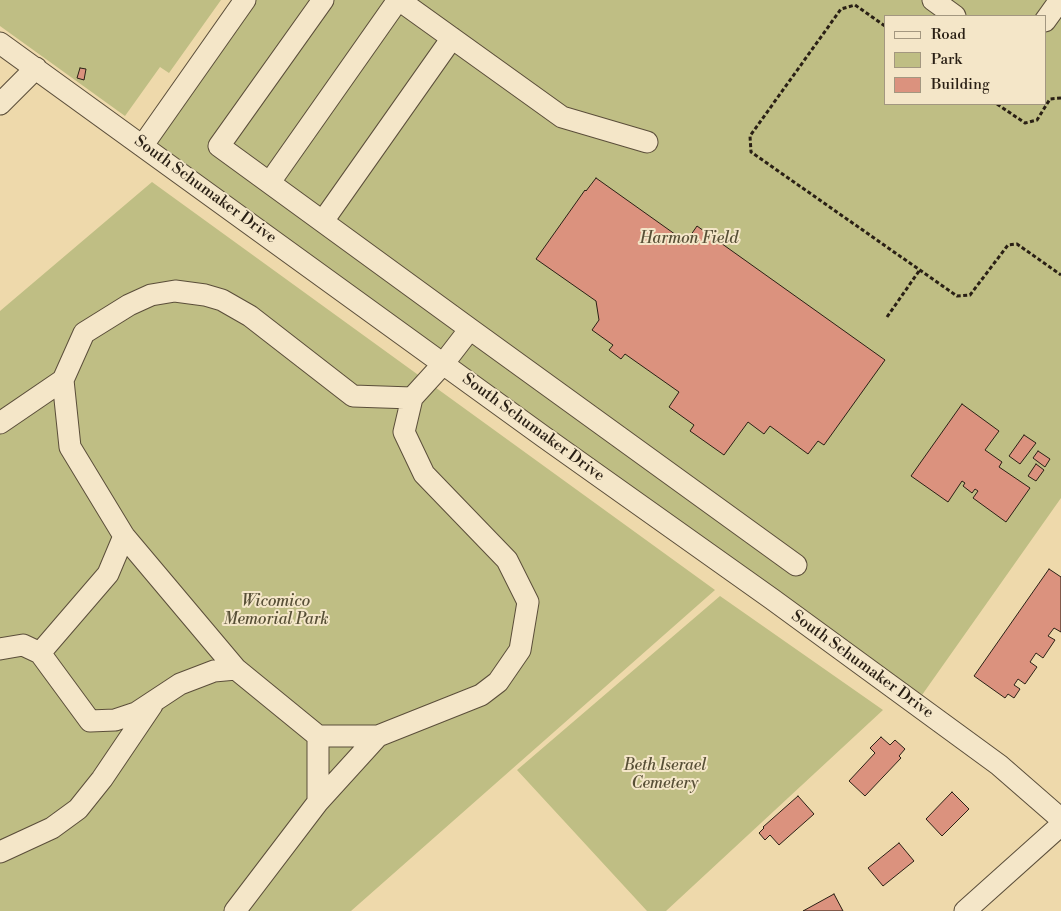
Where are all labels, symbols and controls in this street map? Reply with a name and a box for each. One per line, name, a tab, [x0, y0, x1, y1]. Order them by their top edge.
legend	[884, 15, 1046, 105]
text: Road	[931, 25, 966, 44]
text: Park	[931, 50, 962, 69]
text: Building	[931, 75, 990, 94]
street label: South Schumaker Drive	[130, 132, 280, 248]
park label: Harmon Field	[640, 229, 738, 249]
street label: South Schumaker Drive	[458, 370, 608, 486]
park label: Wicomico Memorial Park	[223, 592, 329, 630]
street label: South Schumaker Drive	[787, 607, 937, 723]
park label: Beth Iserael Cemetery	[624, 756, 706, 794]

